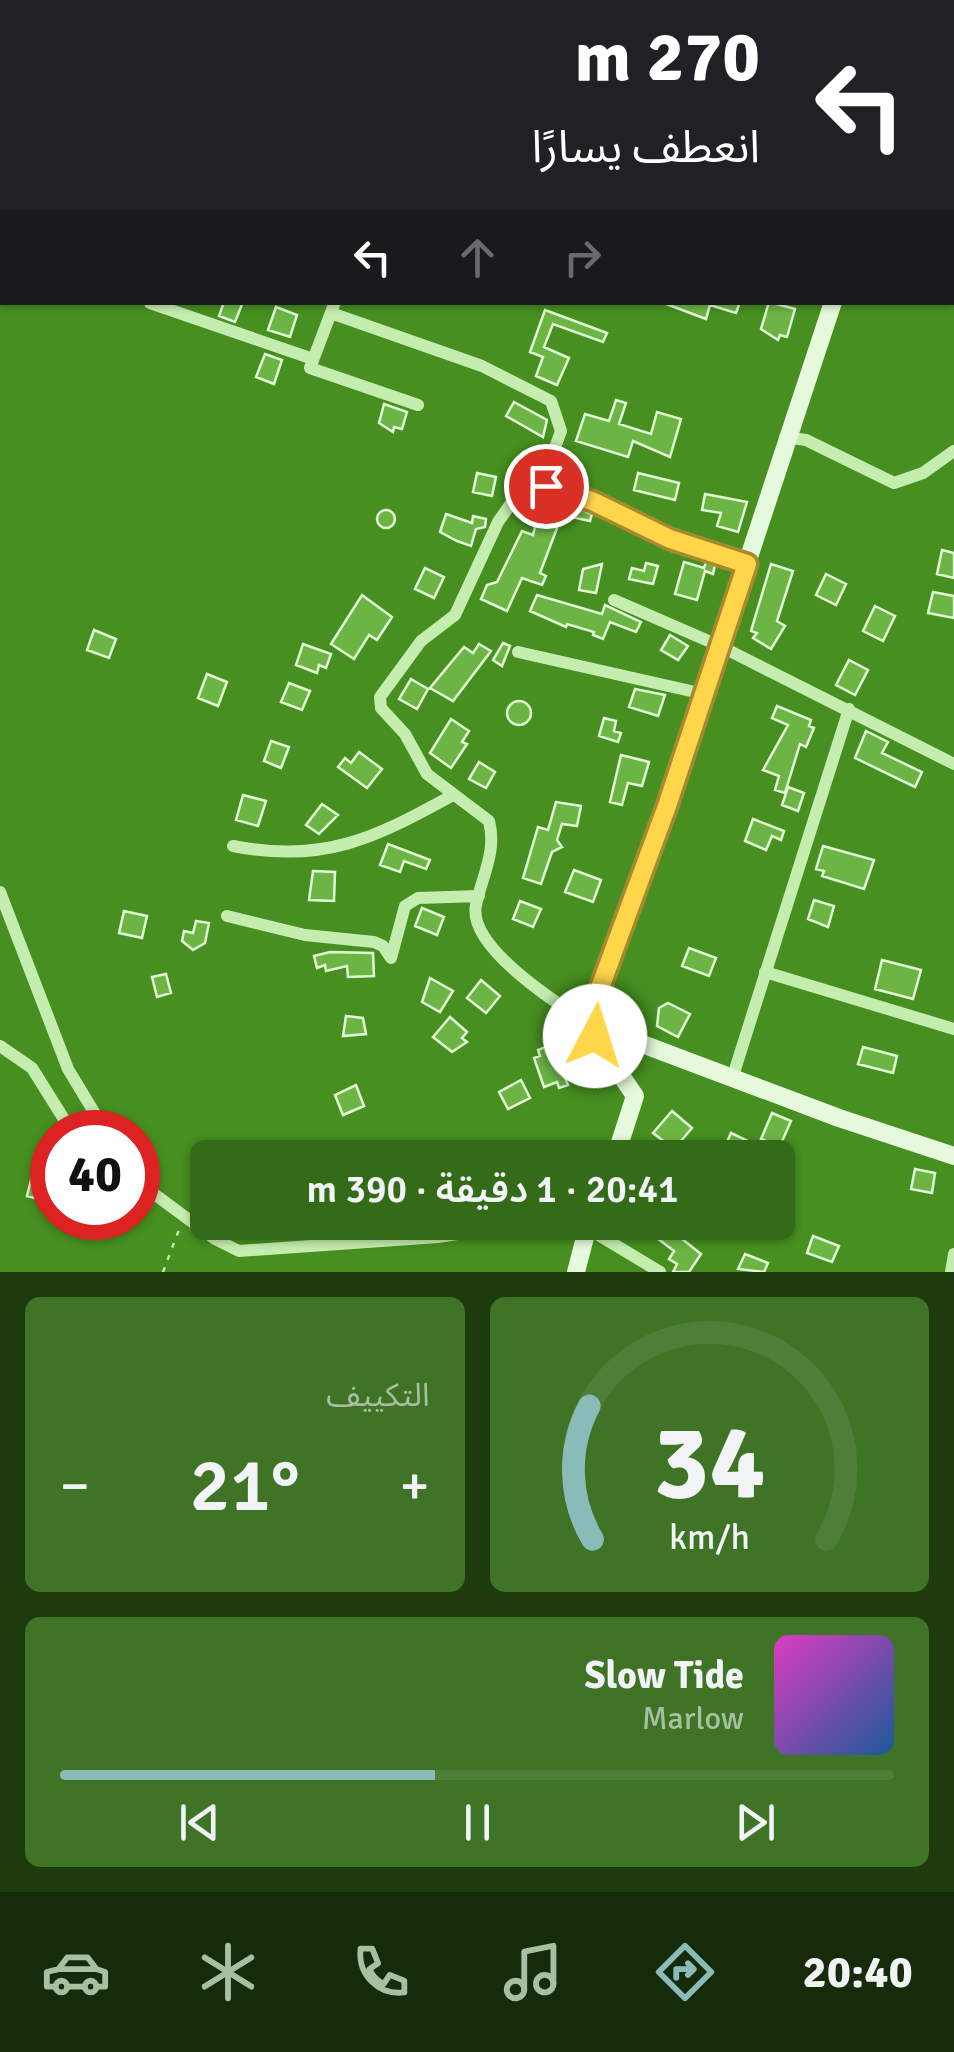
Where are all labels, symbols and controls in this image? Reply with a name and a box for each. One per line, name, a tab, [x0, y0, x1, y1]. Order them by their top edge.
text: 270 m	[575, 14, 760, 100]
icon: left	[795, 40, 925, 170]
text: انعطف يسارًا	[532, 120, 760, 175]
icon: left	[345, 230, 400, 285]
icon: ahead	[450, 230, 505, 285]
icon: right	[555, 230, 610, 285]
pin	[504, 444, 589, 529]
icon: arrive	[519, 459, 574, 514]
position arrow	[543, 984, 647, 1088]
speed limit sign: 40	[30, 1110, 160, 1240]
text: 20:41 · 1 دقيقة · 390 m	[307, 1166, 678, 1213]
text: التكييف	[326, 1376, 430, 1415]
text: 34	[653, 1399, 765, 1527]
text: 21°	[190, 1439, 300, 1532]
text: −	[60, 1452, 90, 1520]
text: +	[400, 1452, 429, 1520]
text: km/h	[669, 1515, 750, 1559]
text: Slow Tide	[584, 1652, 744, 1699]
text: Marlow	[642, 1699, 744, 1738]
icon: previous	[172, 1795, 227, 1850]
icon: pause	[450, 1795, 505, 1850]
icon: next	[728, 1795, 783, 1850]
icon: car	[41, 1937, 111, 2007]
icon: climate	[193, 1937, 263, 2007]
icon: phone	[346, 1937, 416, 2007]
icon: music	[498, 1937, 568, 2007]
icon: directions	[650, 1937, 720, 2007]
text: 20:40	[802, 1945, 913, 2000]

